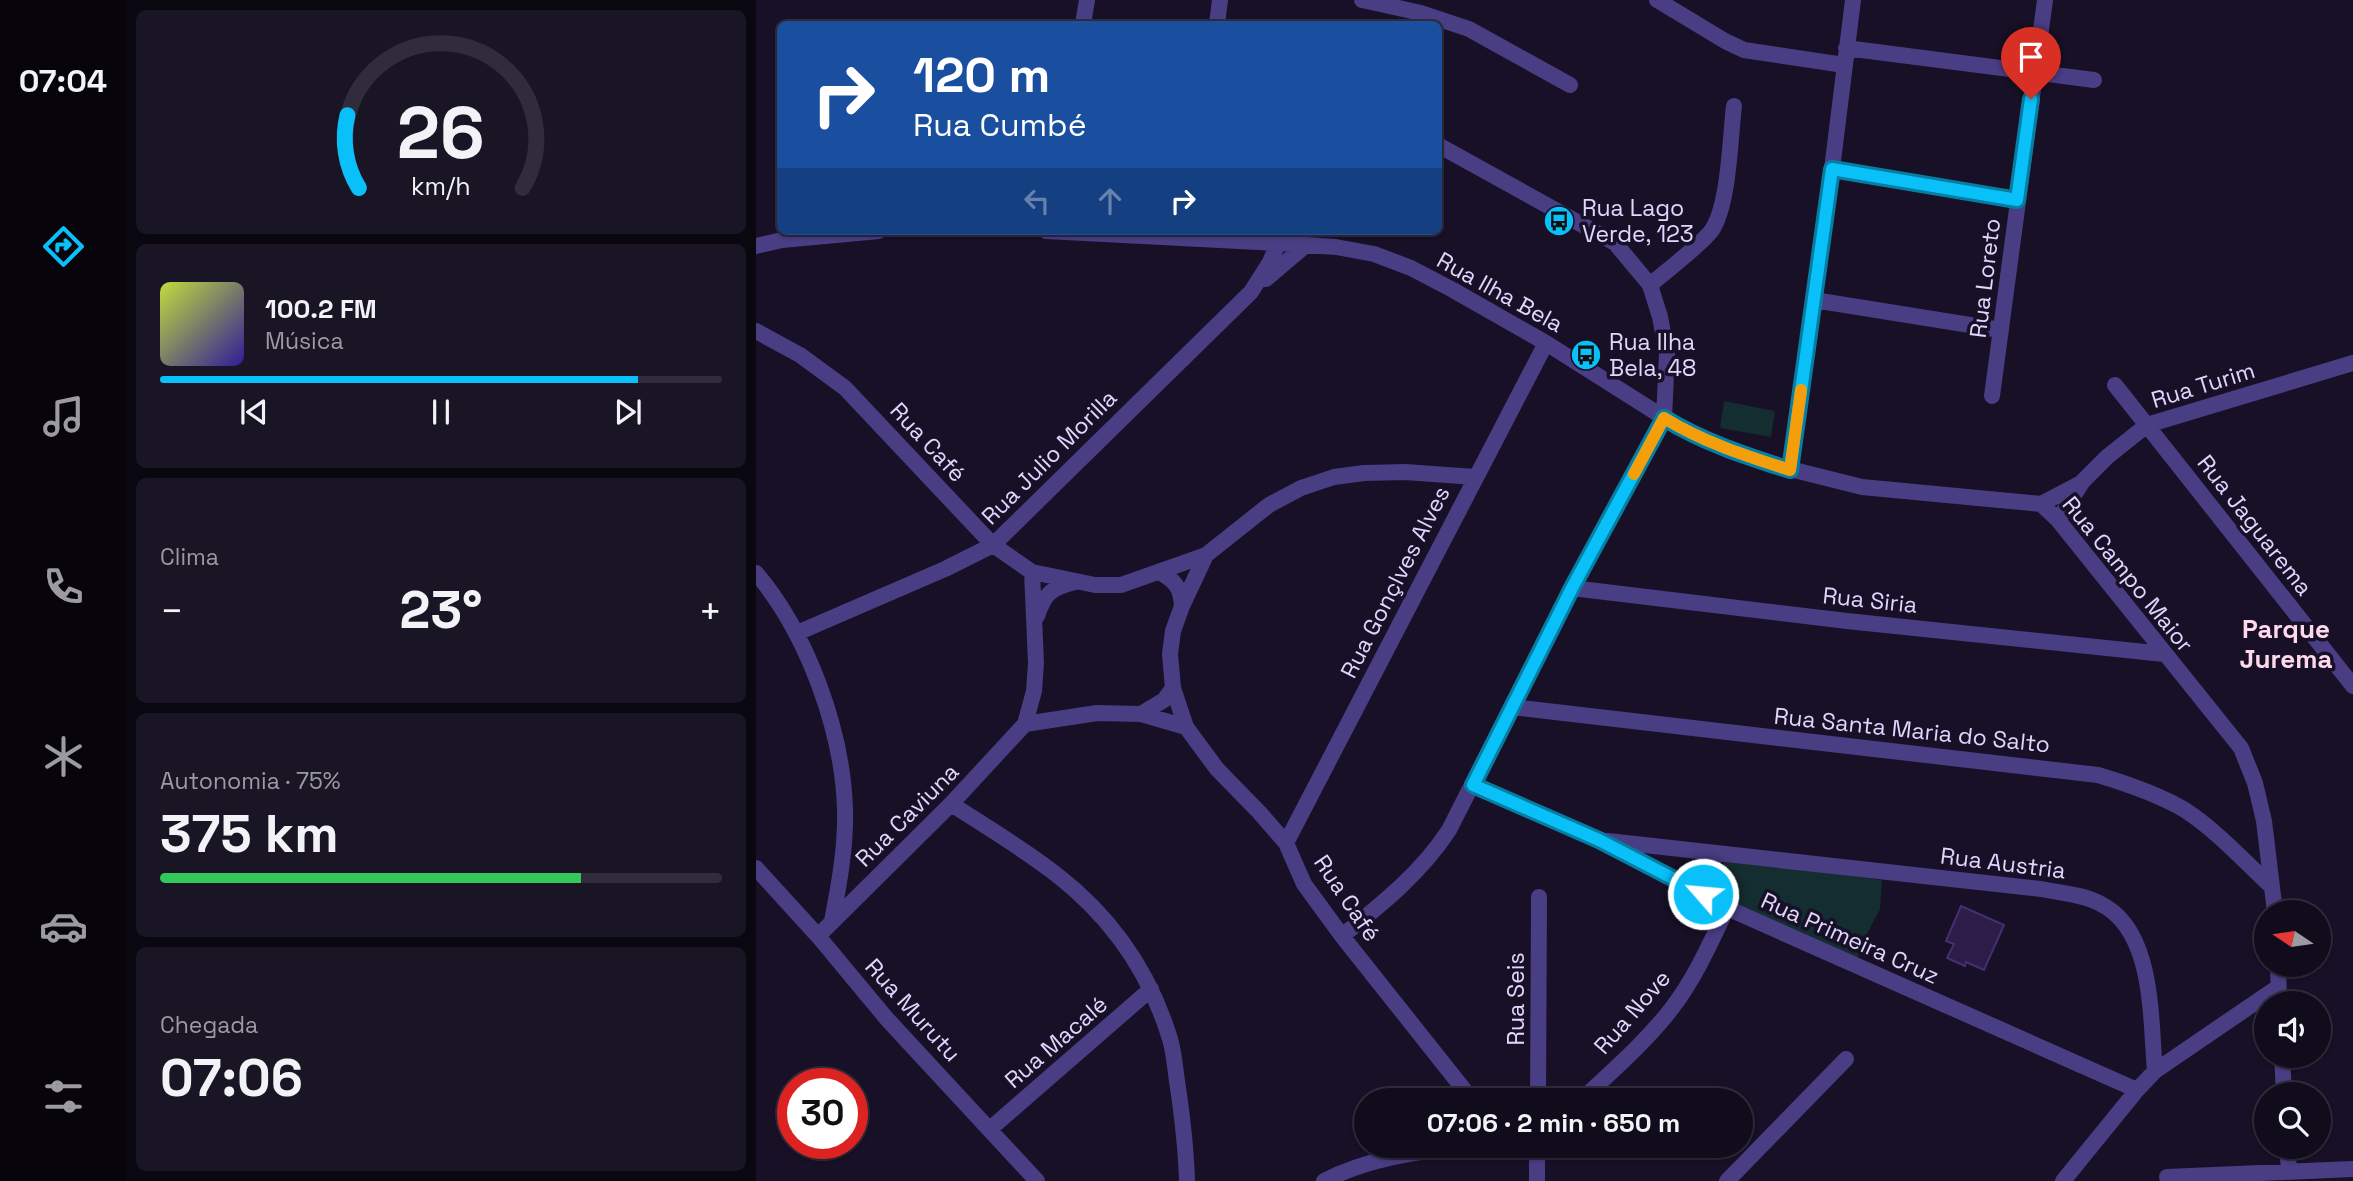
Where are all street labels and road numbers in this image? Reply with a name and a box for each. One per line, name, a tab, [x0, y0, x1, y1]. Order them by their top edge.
street label: Rua Loreto	[1963, 217, 2007, 339]
street label: Rua Ilha Bela	[1432, 245, 1568, 339]
street label: Rua Turim	[2147, 355, 2259, 415]
street label: Rua Julio Morilla	[975, 383, 1123, 531]
street label: Rua Café	[884, 396, 972, 488]
street label: Rua Jaguarema	[2191, 449, 2319, 601]
street label: Rua Gonçlves Alves	[1334, 481, 1456, 683]
street label: Rua Campo Maior	[2056, 490, 2200, 658]
street label: Rua Siria	[1821, 580, 1919, 620]
street label: Rua Santa Maria do Salto	[1773, 701, 2051, 759]
street label: Rua Caviuna	[849, 757, 965, 873]
street label: Rua Austria	[1939, 840, 2067, 886]
street label: Rua Café	[1307, 849, 1387, 947]
street label: Rua Primeira Cruz	[1756, 885, 1944, 991]
street label: Rua Murutu	[859, 952, 967, 1068]
street label: Rua Seis	[1501, 952, 1531, 1046]
street label: Rua Nove	[1587, 964, 1677, 1060]
street label: Rua Macalé	[998, 989, 1114, 1095]

